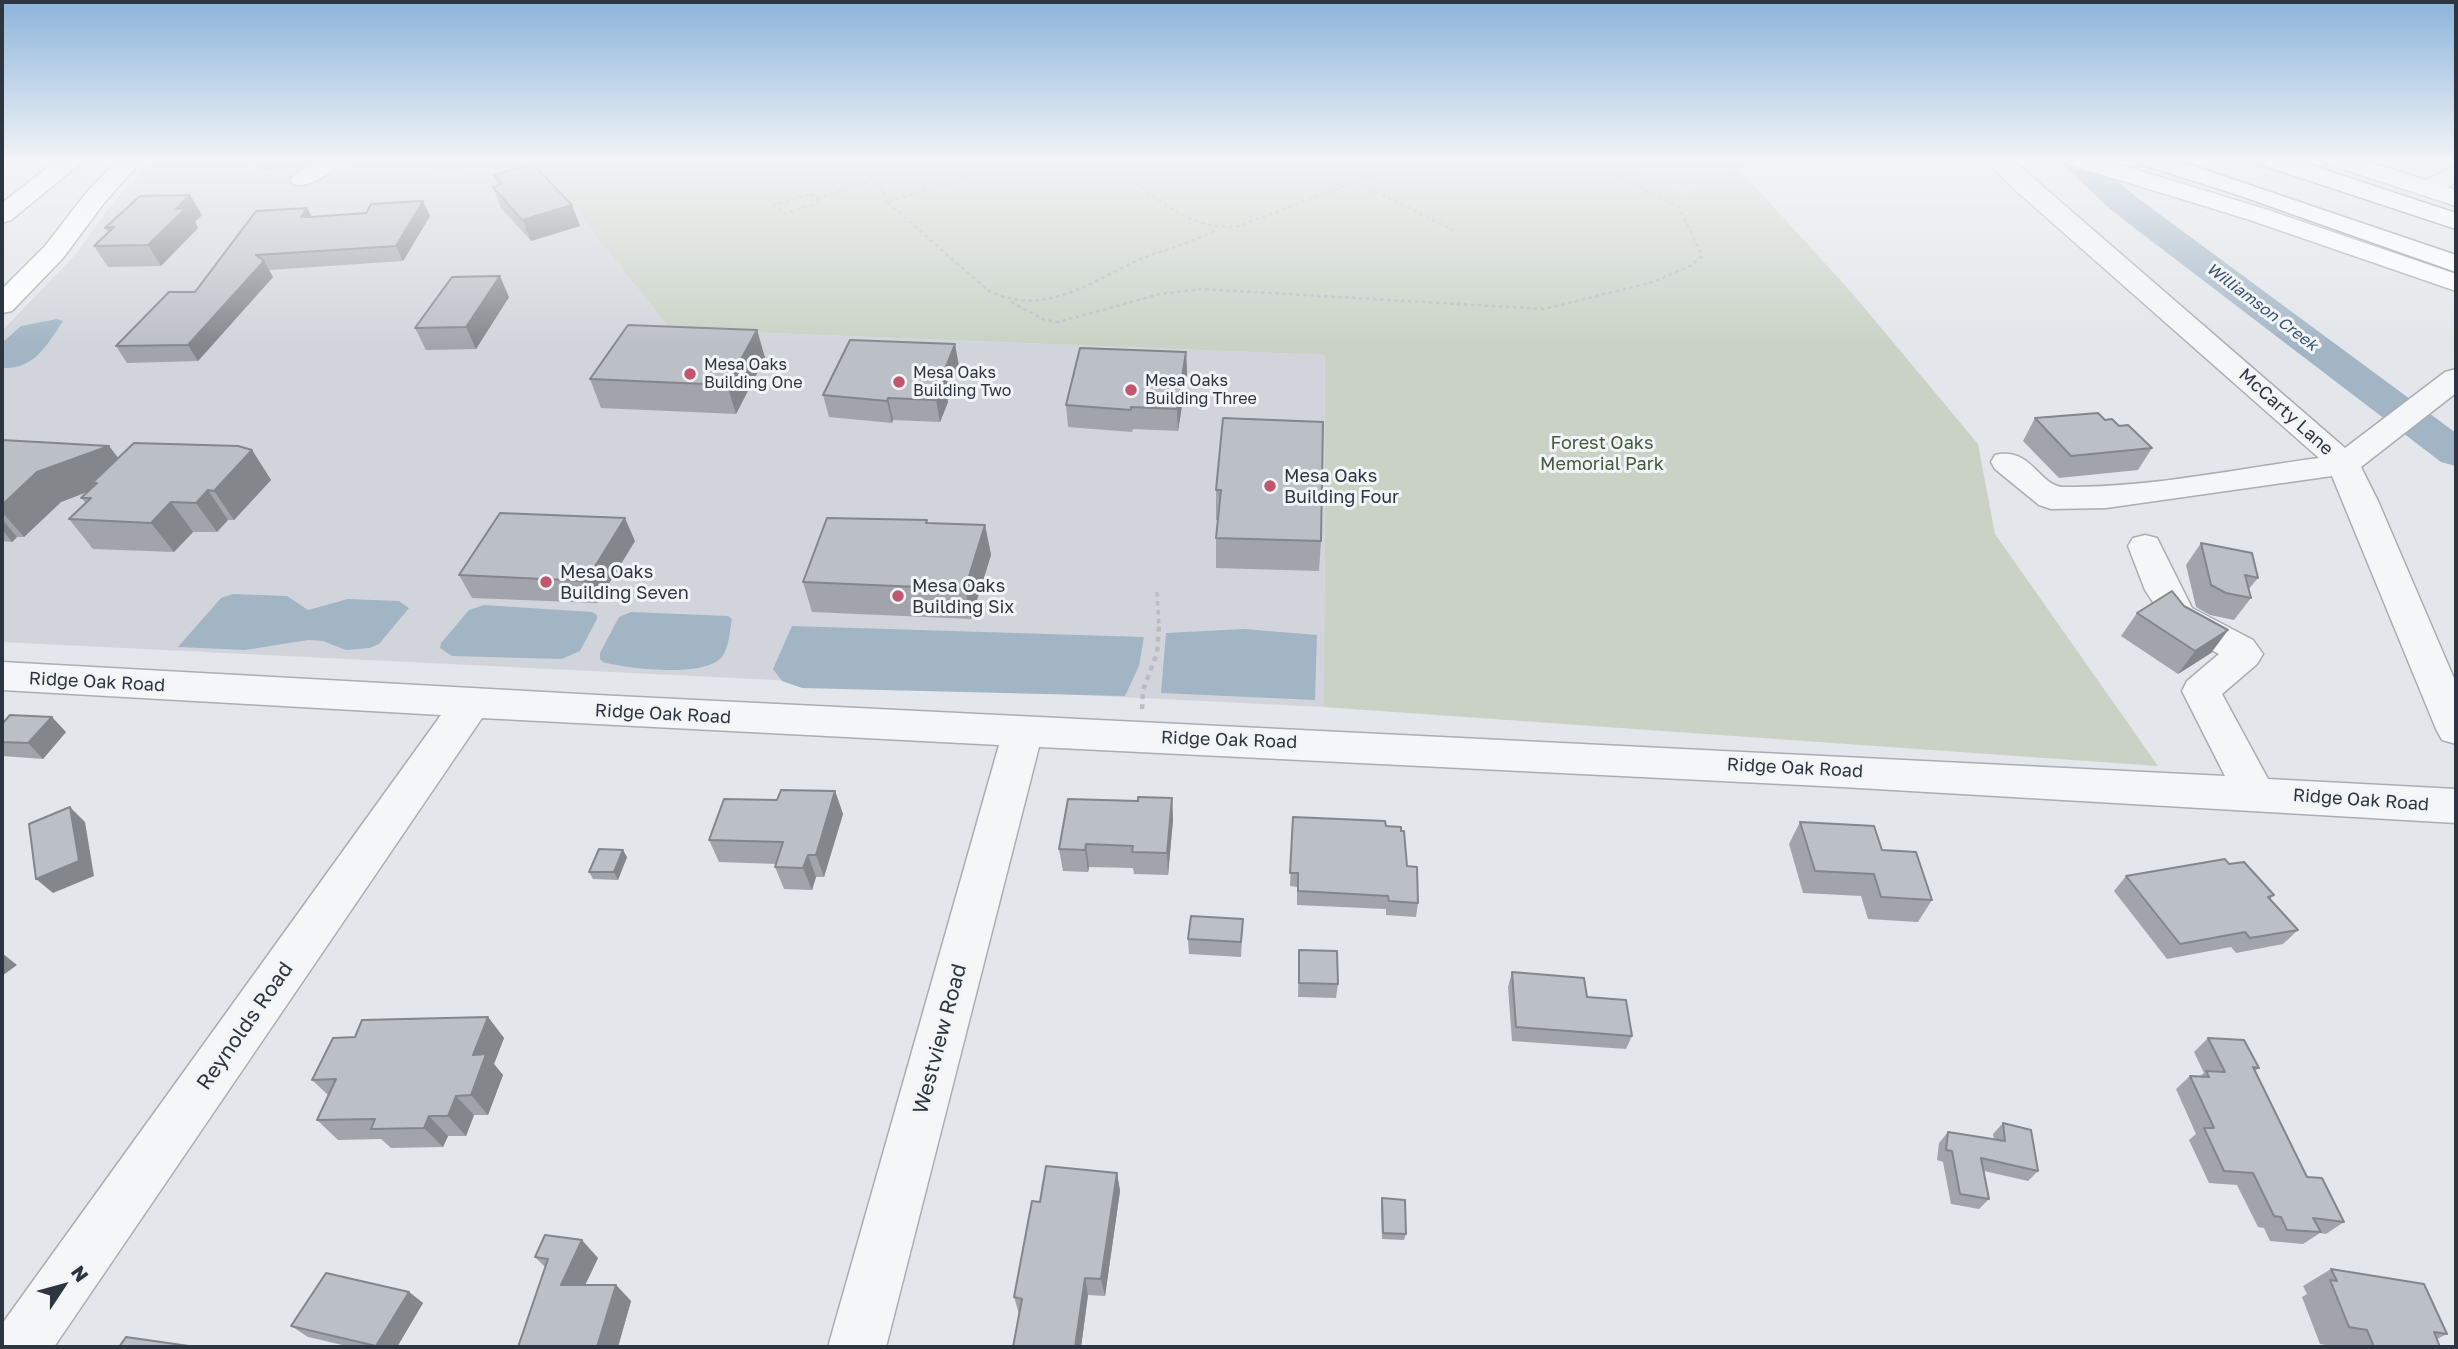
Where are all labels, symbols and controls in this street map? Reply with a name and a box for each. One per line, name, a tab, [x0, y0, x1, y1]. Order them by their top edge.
water label: Williamson Creek	[2203, 259, 2321, 355]
place label: Mesa Oaks Building One	[704, 355, 802, 393]
place label: Mesa Oaks Building Two	[913, 363, 1011, 401]
street label: McCarty Lane	[2234, 364, 2338, 460]
marker: Mesa Oaks Building One	[682, 366, 698, 382]
place label: Mesa Oaks Building Three	[1145, 371, 1257, 409]
marker: Mesa Oaks Building Two	[891, 374, 907, 390]
marker: Mesa Oaks Building Three	[1123, 382, 1139, 398]
park label: Forest Oaks Memorial Park	[1540, 432, 1664, 474]
place label: Mesa Oaks Building Four	[1284, 465, 1399, 508]
marker: Mesa Oaks Building Four	[1262, 478, 1278, 494]
place label: Mesa Oaks Building Seven	[560, 561, 689, 604]
marker: Mesa Oaks Building Seven	[538, 574, 554, 590]
place label: Mesa Oaks Building Six	[912, 575, 1014, 618]
marker: Mesa Oaks Building Six	[890, 588, 906, 604]
street label: Ridge Oak Road	[28, 668, 166, 696]
street label: Ridge Oak Road	[594, 700, 732, 728]
street label: Ridge Oak Road	[1160, 727, 1298, 753]
street label: Ridge Oak Road	[1726, 754, 1864, 782]
street label: Ridge Oak Road	[2292, 784, 2430, 816]
street label: Reynolds Road	[192, 957, 298, 1095]
street label: Westview Road	[908, 961, 972, 1117]
north arrow	[28, 1251, 98, 1321]
text: N	[67, 1261, 94, 1286]

